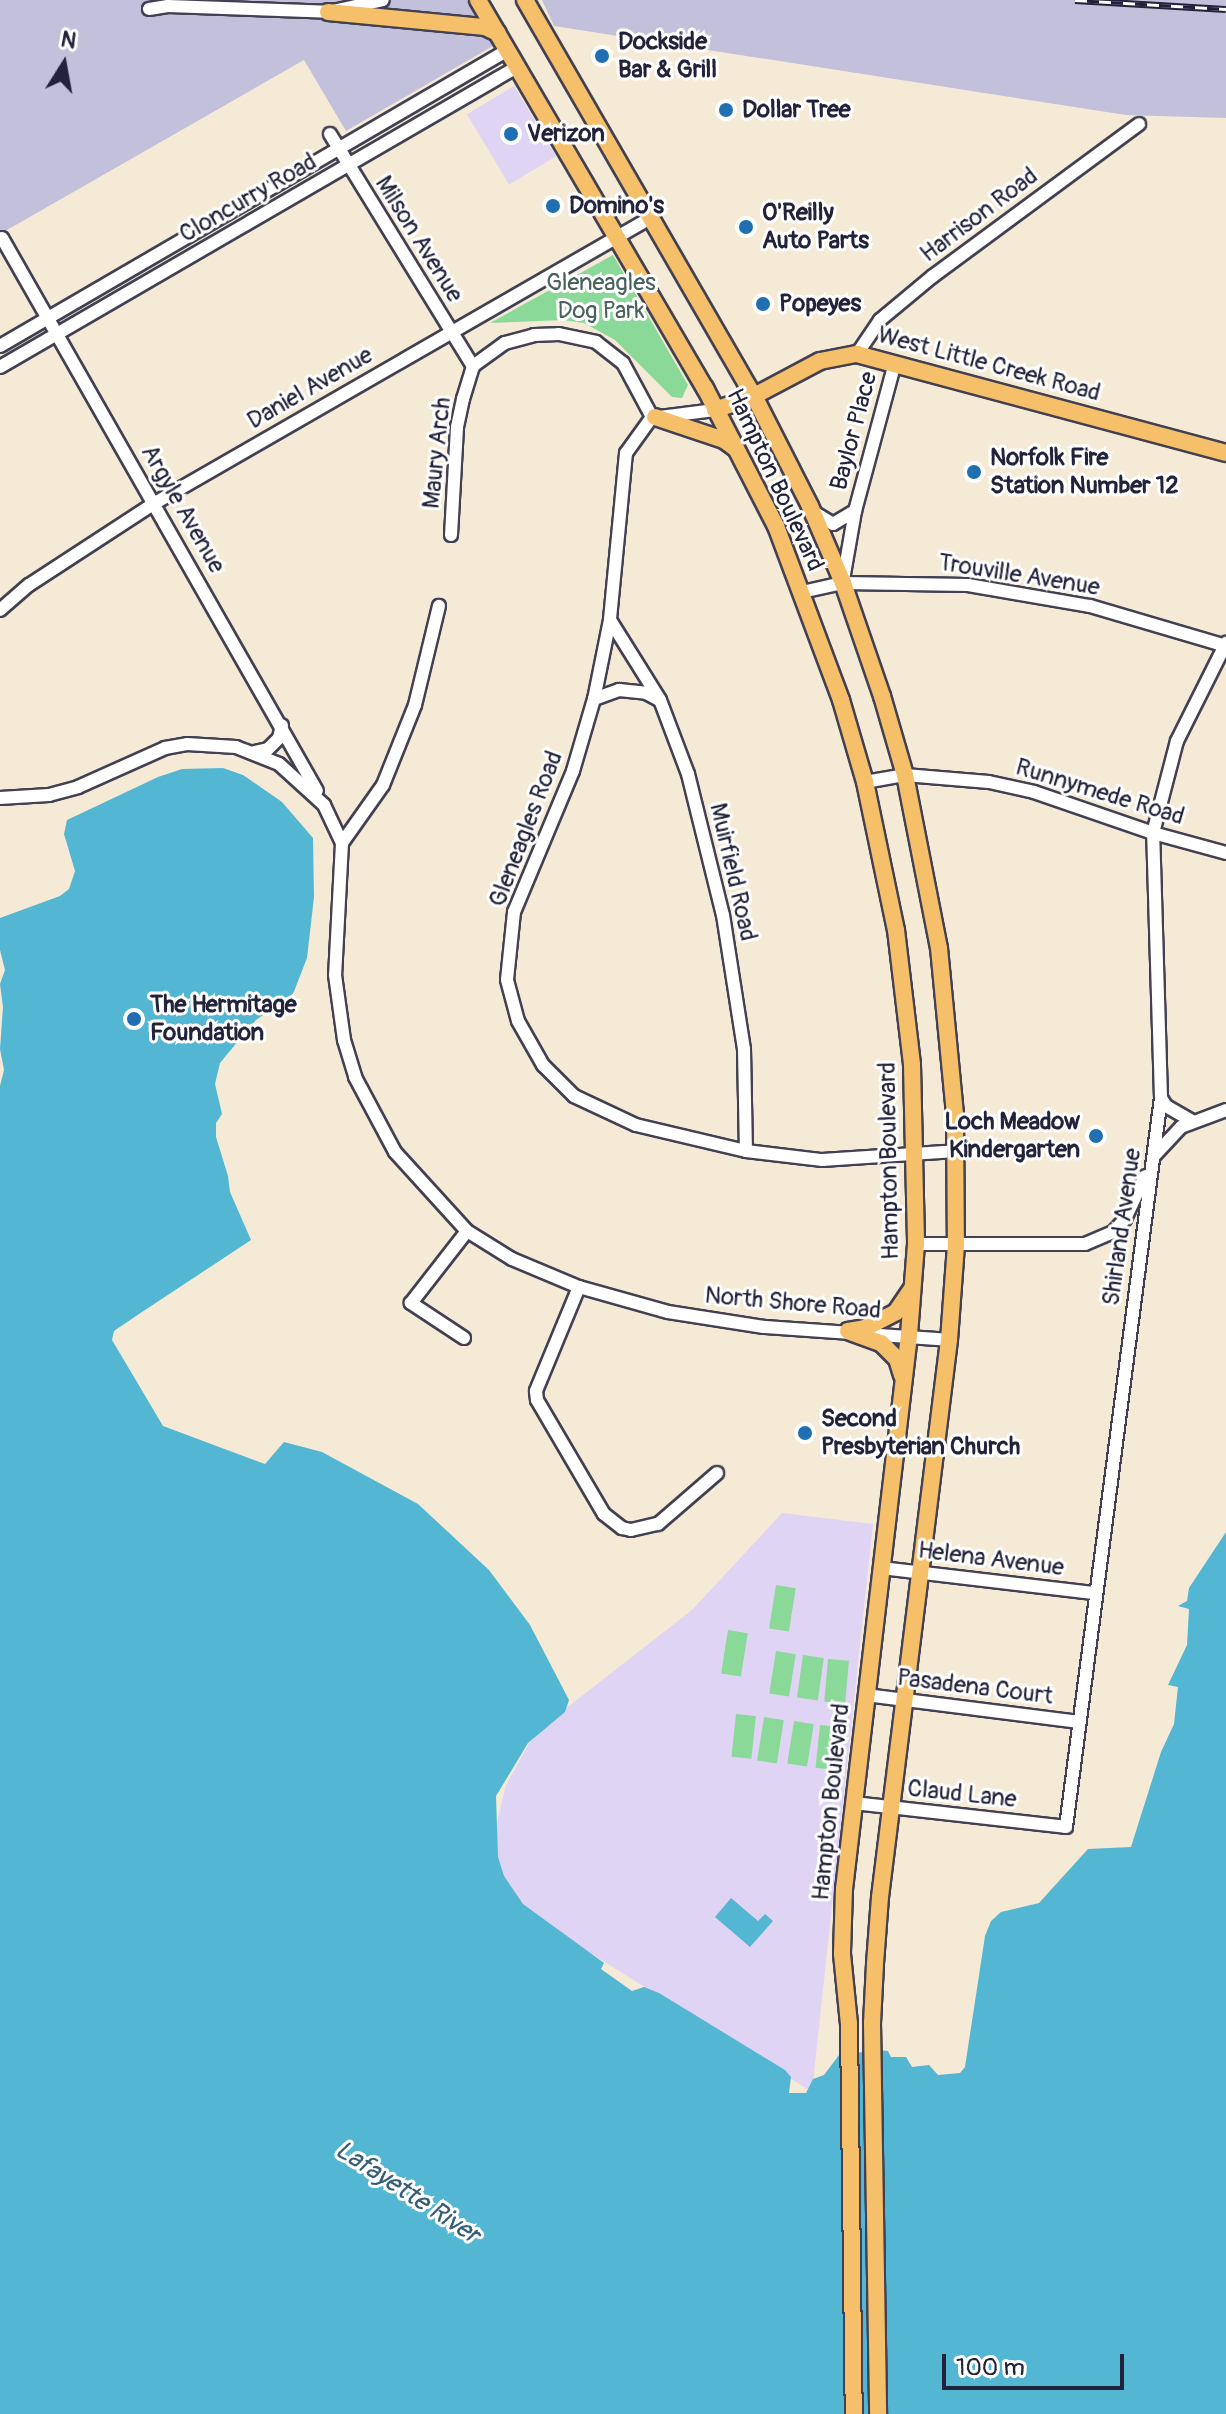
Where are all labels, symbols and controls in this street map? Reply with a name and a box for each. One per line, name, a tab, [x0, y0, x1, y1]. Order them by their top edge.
north arrow	[24, 24, 104, 104]
text: N	[59, 25, 79, 56]
place label: Dockside Bar & Grill	[618, 28, 717, 84]
marker: Dockside Bar & Grill	[593, 47, 611, 65]
place label: Dollar Tree	[742, 96, 851, 124]
marker: Dollar Tree	[717, 101, 735, 119]
place label: Verizon	[527, 120, 605, 148]
marker: Verizon	[502, 125, 520, 143]
street label: Cloncurry Road	[174, 147, 322, 249]
street label: Harrison Road	[915, 161, 1043, 269]
street label: Milson Avenue	[369, 171, 469, 307]
place label: Domino's	[569, 192, 664, 220]
marker: Domino's	[544, 197, 562, 215]
place label: O'Reilly Auto Parts	[762, 199, 869, 255]
marker: O'Reilly Auto Parts	[737, 218, 755, 236]
park label: Gleneagles Dog Park	[546, 269, 656, 325]
place label: Popeyes	[779, 290, 861, 318]
marker: Popeyes	[754, 295, 772, 313]
street label: West Little Creek Road	[875, 320, 1103, 408]
street label: Daniel Avenue	[242, 341, 378, 435]
street label: Baylor Place	[824, 369, 884, 493]
street label: Hampton Boulevard	[720, 384, 830, 576]
street label: Maury Arch	[417, 396, 457, 510]
street label: Argyle Avenue	[135, 440, 231, 578]
place label: Norfolk Fire Station Number 12	[990, 444, 1179, 500]
marker: Norfolk Fire Station Number 12	[965, 463, 983, 481]
street label: Trouville Avenue	[936, 548, 1102, 602]
street label: Gleneagles Road	[483, 747, 569, 911]
street label: Runnymede Road	[1012, 753, 1188, 831]
street label: Muirfield Road	[703, 800, 763, 944]
place label: The Hermitage Foundation	[150, 991, 297, 1047]
marker: The Hermitage Foundation	[125, 1010, 143, 1028]
street label: Hampton Boulevard	[873, 1062, 905, 1260]
place label: Loch Meadow Kindergarten	[945, 1108, 1080, 1164]
marker: Loch Meadow Kindergarten	[1087, 1127, 1105, 1145]
street label: Shirland Avenue	[1097, 1146, 1147, 1308]
street label: North Shore Road	[704, 1281, 882, 1325]
place label: Second Presbyterian Church	[821, 1405, 1020, 1461]
marker: Second Presbyterian Church	[796, 1424, 814, 1442]
street label: Helena Avenue	[916, 1536, 1066, 1582]
street label: Pasadena Court	[896, 1663, 1054, 1711]
street label: Hampton Boulevard	[806, 1702, 856, 1902]
street label: Claud Lane	[906, 1774, 1018, 1814]
water label: Lafayette River	[329, 2135, 485, 2251]
scale bar	[946, 2338, 1128, 2388]
text: 100 m	[956, 2353, 1025, 2382]

